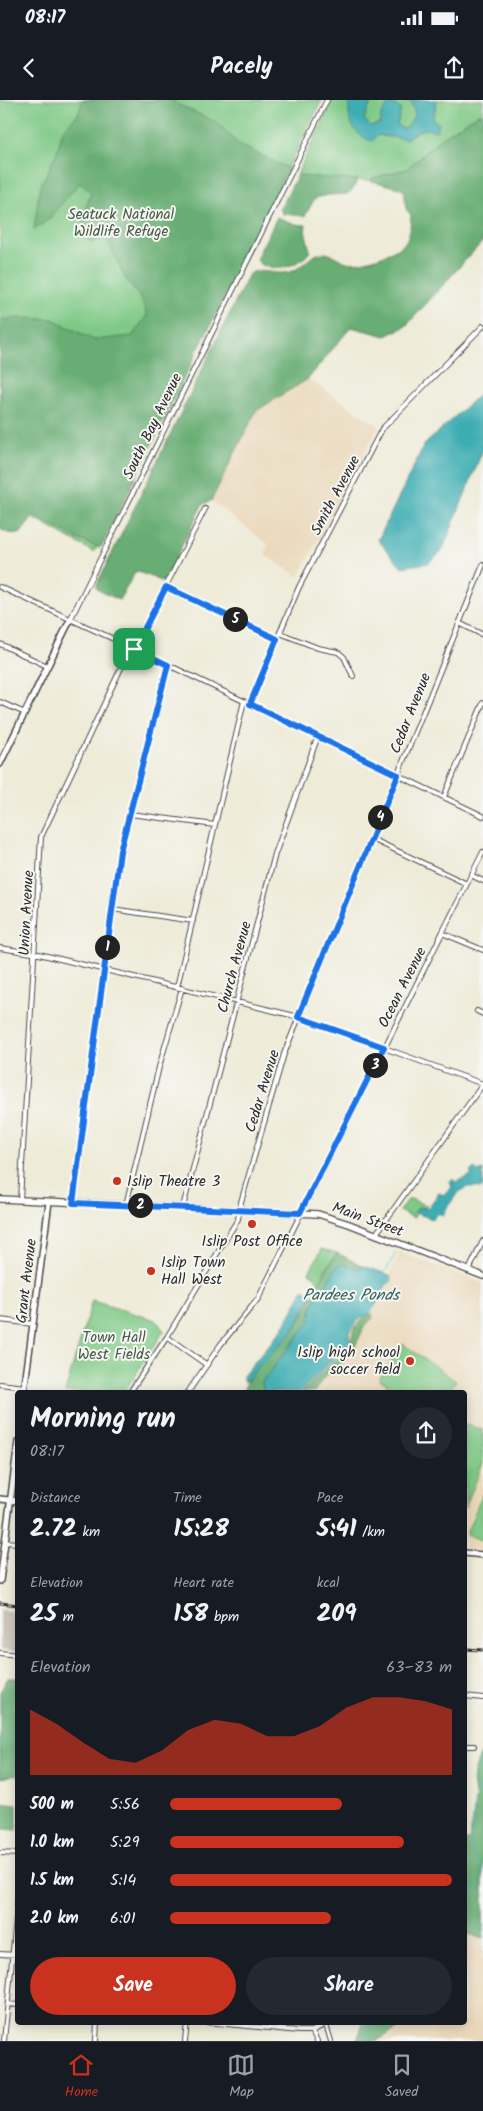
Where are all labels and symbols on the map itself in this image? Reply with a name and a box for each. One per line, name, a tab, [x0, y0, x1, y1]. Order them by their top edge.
park label: Seatuck National Wildlife Refuge	[68, 203, 175, 244]
street label: South Bay Avenue	[117, 369, 189, 484]
street label: Smith Avenue	[305, 451, 367, 540]
pin: 5	[222, 606, 248, 632]
pin	[113, 628, 155, 670]
street label: Cedar Avenue	[384, 669, 438, 757]
pin: 4	[368, 804, 392, 830]
street label: Union Avenue	[13, 869, 41, 956]
street label: Church Avenue	[211, 918, 259, 1016]
pin: 1	[94, 934, 120, 960]
street label: Ocean Avenue	[372, 943, 434, 1032]
street label: Cedar Avenue	[239, 1047, 287, 1136]
pin: 3	[362, 1052, 388, 1078]
place label: Islip Theatre 3	[127, 1170, 221, 1194]
marker: Islip Theatre 3	[111, 1175, 123, 1187]
pin: 2	[128, 1192, 152, 1218]
street label: Main Street	[329, 1196, 407, 1244]
marker: Islip Post Office	[246, 1218, 258, 1230]
place label: Islip Post Office	[202, 1230, 303, 1254]
street label: Grant Avenue	[10, 1237, 44, 1325]
place label: Islip Town Hall West	[161, 1251, 225, 1292]
marker: Islip Town Hall West	[145, 1265, 157, 1277]
water label: Pardees Ponds	[303, 1283, 401, 1308]
park label: Town Hall West Fields	[78, 1326, 151, 1367]
place label: Islip high school soccer field	[297, 1341, 401, 1382]
marker: Islip high school soccer field	[404, 1355, 416, 1367]

